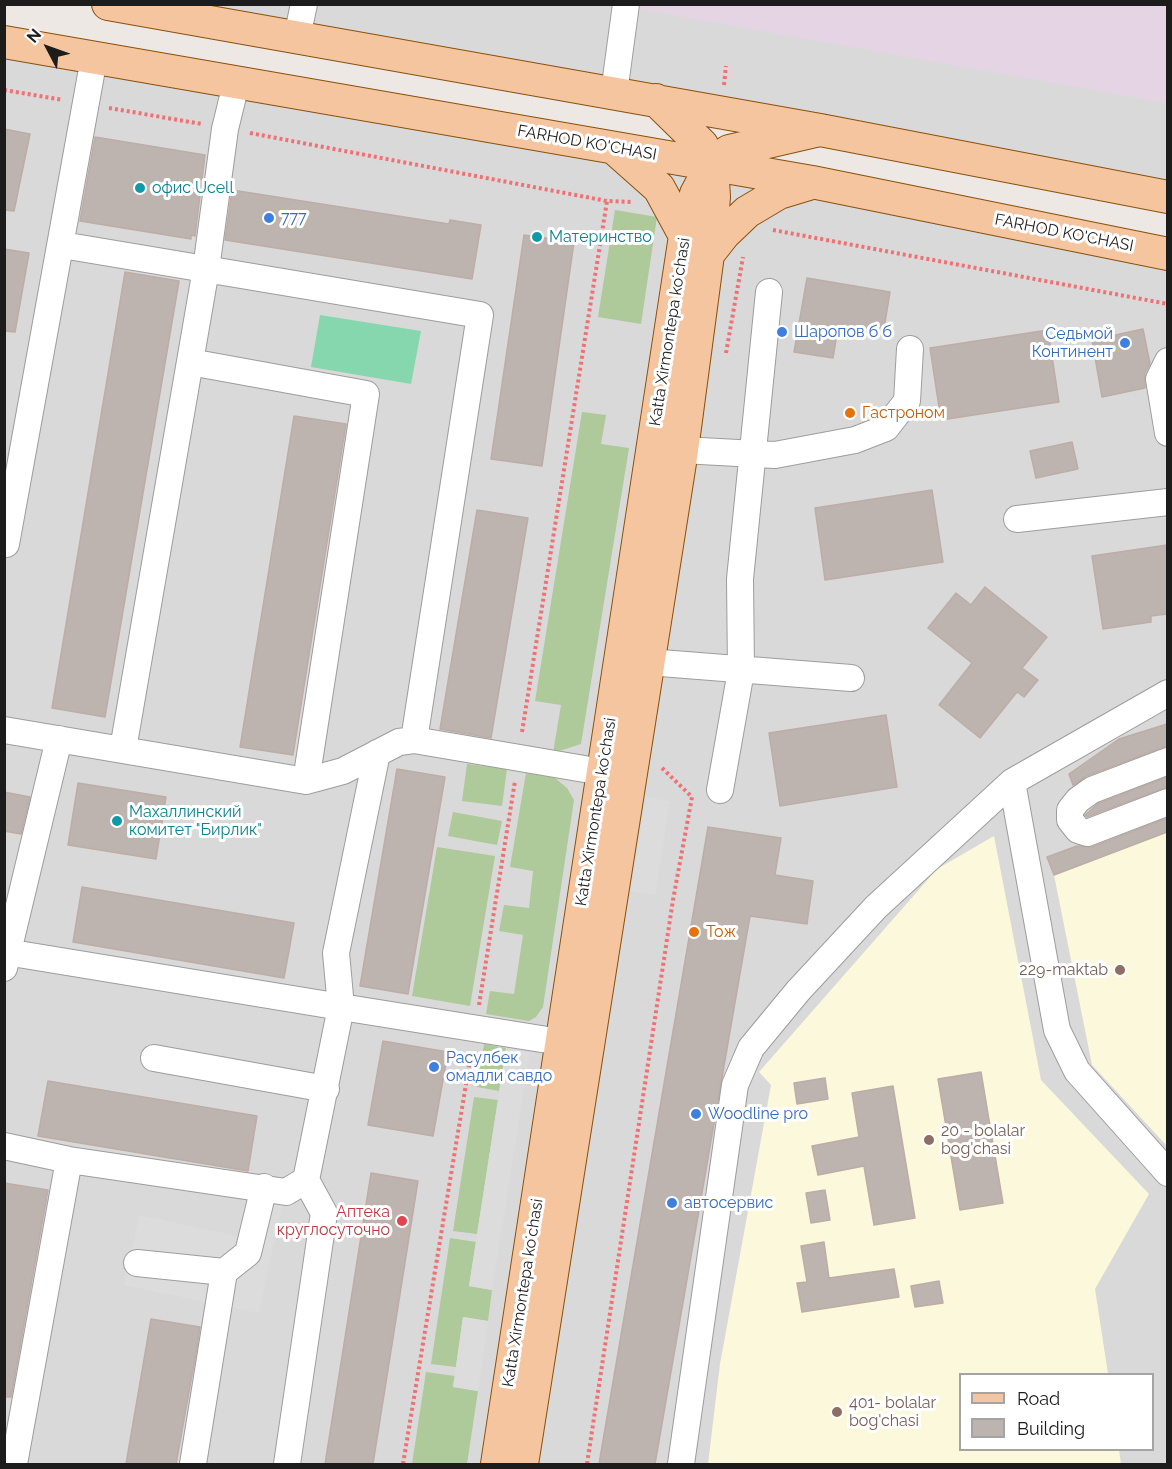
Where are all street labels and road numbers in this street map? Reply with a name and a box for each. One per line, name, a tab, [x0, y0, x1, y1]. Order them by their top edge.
street label: FARHOD KO'CHASI	[516, 121, 658, 165]
street label: FARHOD KO'CHASI	[993, 210, 1135, 256]
street label: Katta Xirmontepa koʻchasi	[646, 236, 694, 428]
street label: Katta Xirmontepa koʻchasi	[572, 716, 620, 908]
street label: Katta Xirmontepa koʻchasi	[499, 1197, 547, 1389]

